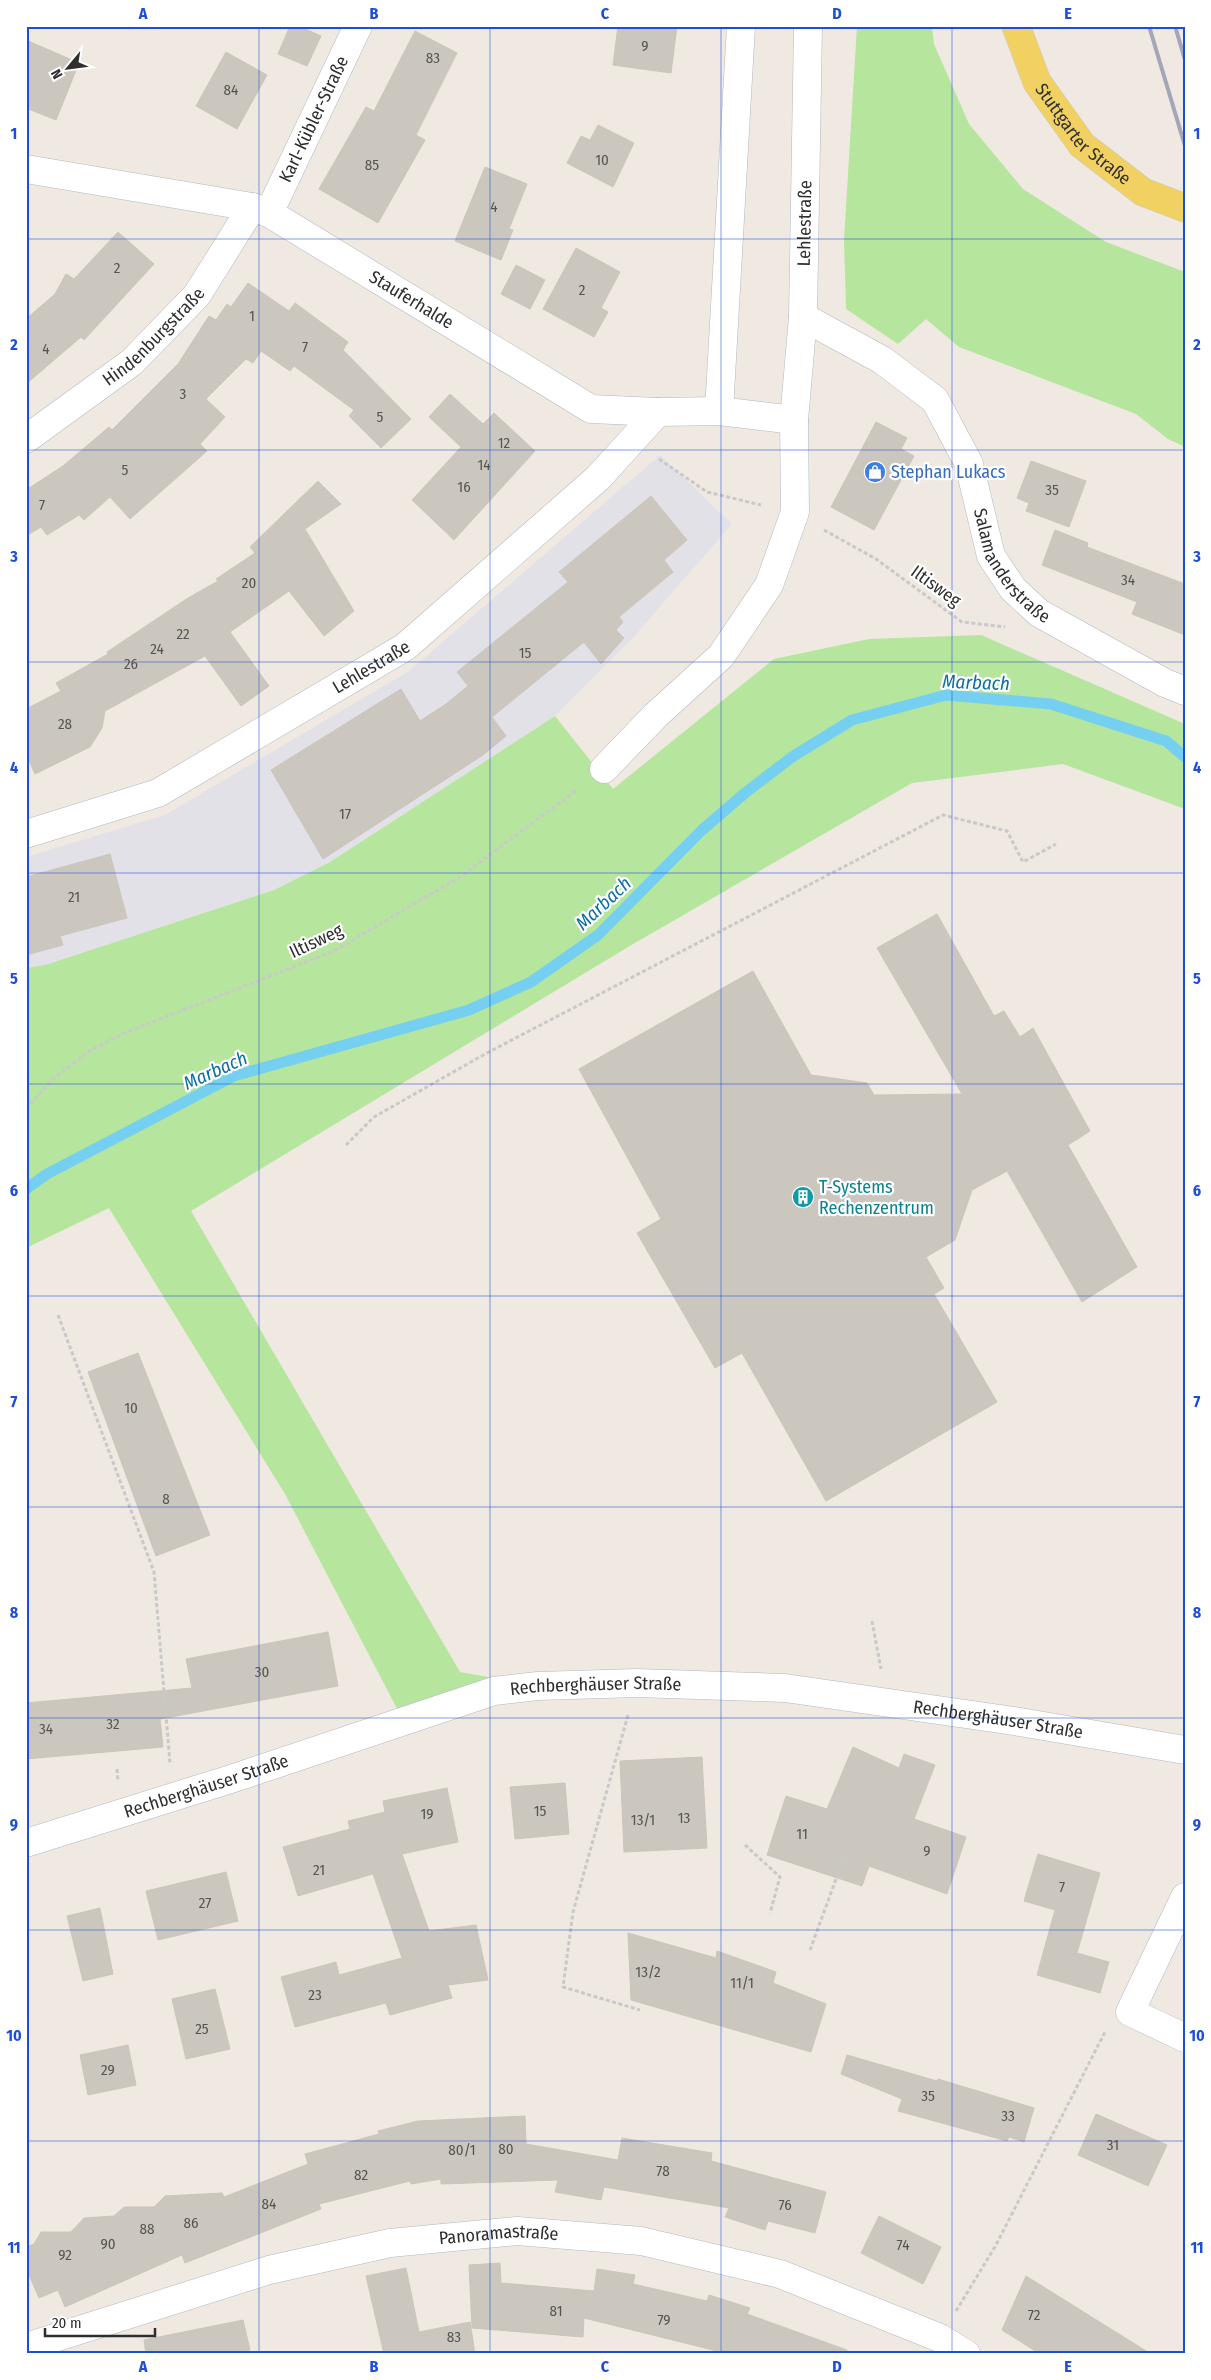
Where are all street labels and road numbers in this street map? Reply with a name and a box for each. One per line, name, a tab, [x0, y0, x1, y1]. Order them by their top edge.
street label: Karl-Kübler-Straße	[274, 52, 353, 186]
street label: Stuttgarter Straße	[1030, 79, 1135, 190]
street label: Lehlestraße	[793, 180, 816, 267]
street label: Stauferhalde	[365, 266, 458, 334]
street label: Hindenburgstraße	[98, 284, 210, 391]
street label: Salamanderstraße	[969, 506, 1054, 628]
street label: Iltisweg	[907, 560, 966, 612]
street label: Lehlestraße	[329, 635, 414, 698]
street label: Iltisweg	[286, 919, 347, 963]
street label: Rechberghäuser Straße	[509, 1672, 682, 1700]
street label: Rechberghäuser Straße	[912, 1696, 1085, 1744]
street label: Rechberghäuser Straße	[121, 1750, 291, 1823]
street label: Panoramastraße	[438, 2220, 559, 2249]

